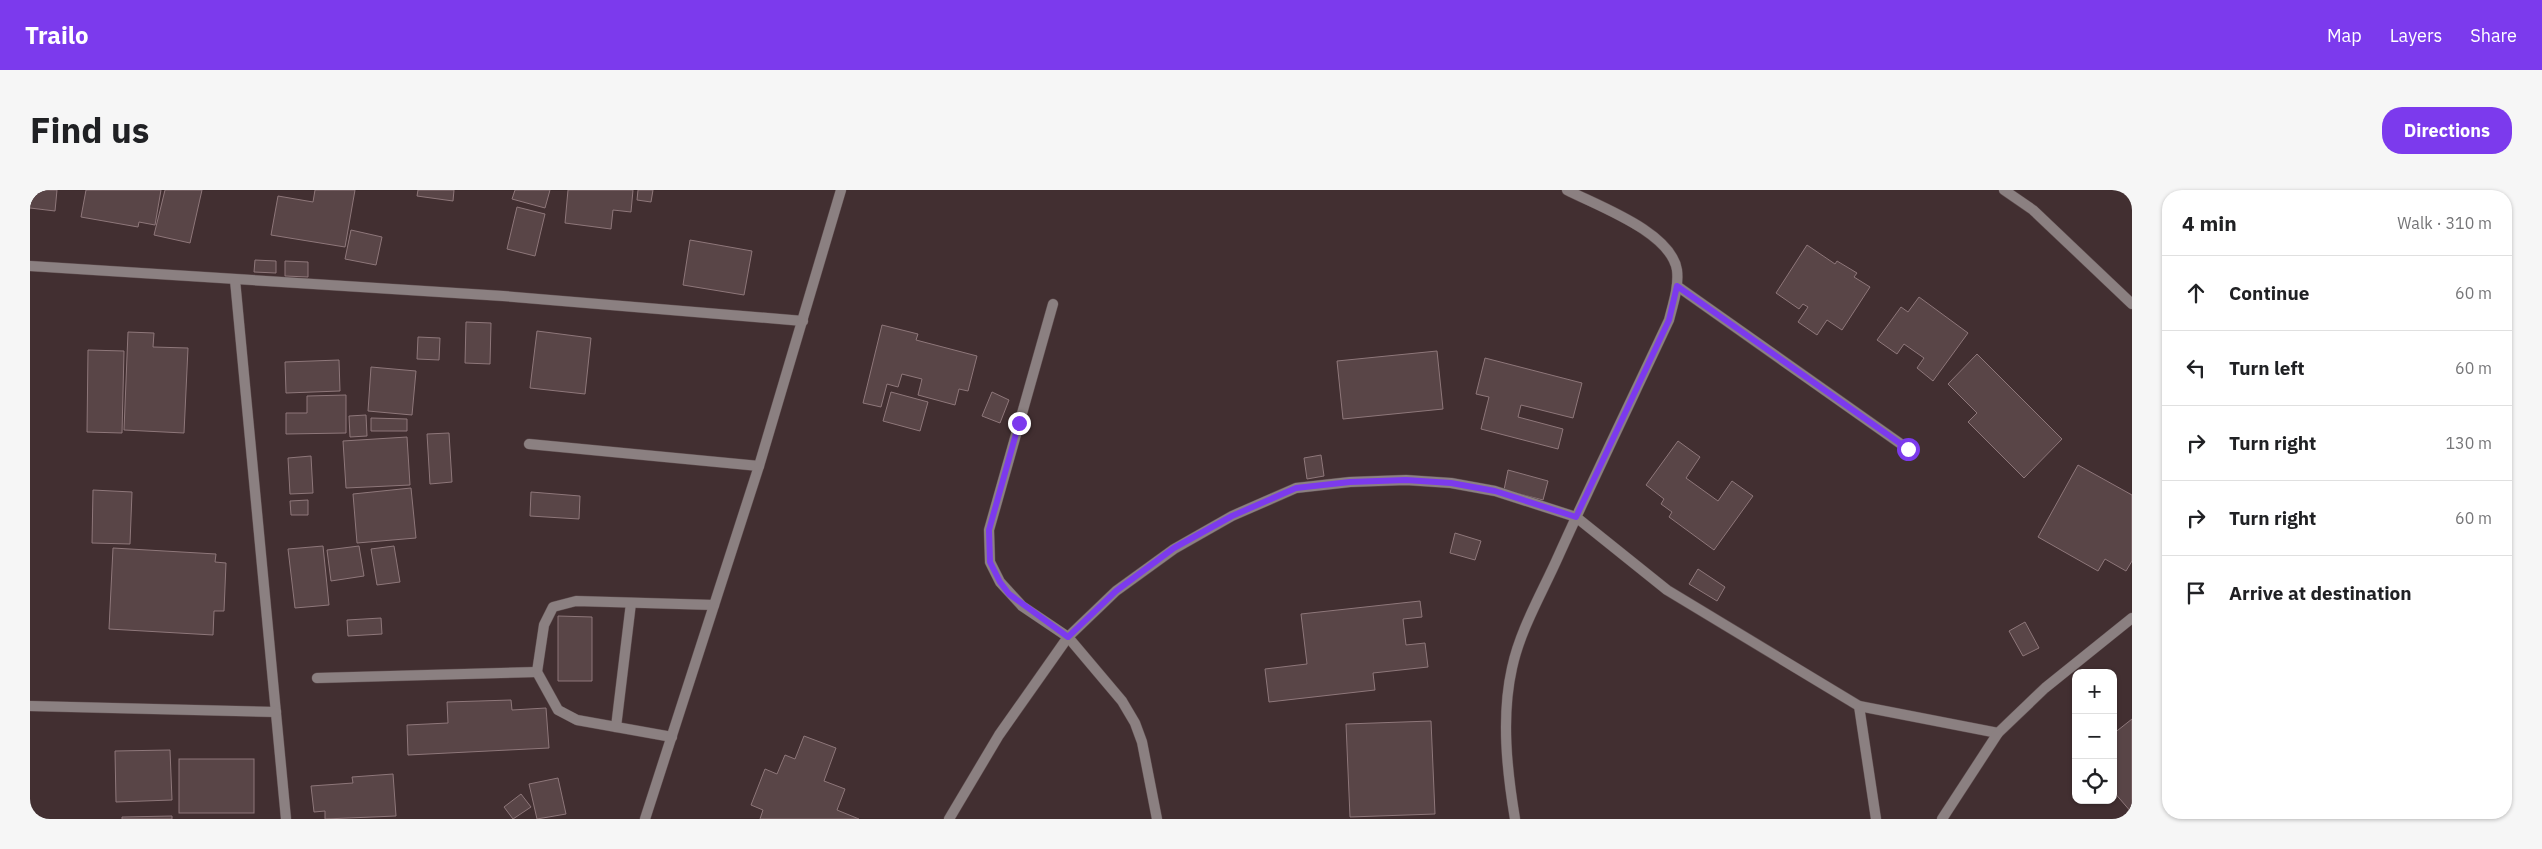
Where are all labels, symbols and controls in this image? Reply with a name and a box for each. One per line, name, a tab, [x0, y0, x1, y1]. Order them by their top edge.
text: Trailo	[25, 19, 89, 51]
text: Map	[2327, 24, 2362, 47]
text: Layers	[2390, 24, 2442, 47]
text: Share	[2470, 24, 2517, 47]
text: Find us	[30, 107, 149, 153]
button: Directions	[2382, 107, 2512, 154]
text: 4 min	[2182, 209, 2237, 237]
text: Walk · 310 m	[2397, 213, 2492, 233]
icon: ahead	[2182, 279, 2210, 307]
text: Continue	[2229, 281, 2309, 305]
text: 60 m	[2455, 283, 2492, 303]
icon: left	[2182, 354, 2210, 382]
text: Turn left	[2229, 356, 2305, 380]
text: 60 m	[2455, 358, 2492, 378]
route end	[1008, 412, 1031, 435]
icon: right	[2182, 429, 2210, 457]
text: Turn right	[2229, 431, 2316, 455]
text: 130 m	[2445, 433, 2492, 453]
route start	[1897, 438, 1920, 461]
icon: right	[2182, 504, 2210, 532]
text: Turn right	[2229, 506, 2316, 530]
text: 60 m	[2455, 508, 2492, 528]
icon: arrive	[2182, 579, 2210, 607]
text: Arrive at destination	[2229, 581, 2412, 605]
map controls	[2072, 669, 2117, 804]
button: +	[2072, 669, 2117, 714]
button: −	[2072, 714, 2117, 759]
button: locate	[2072, 759, 2117, 804]

